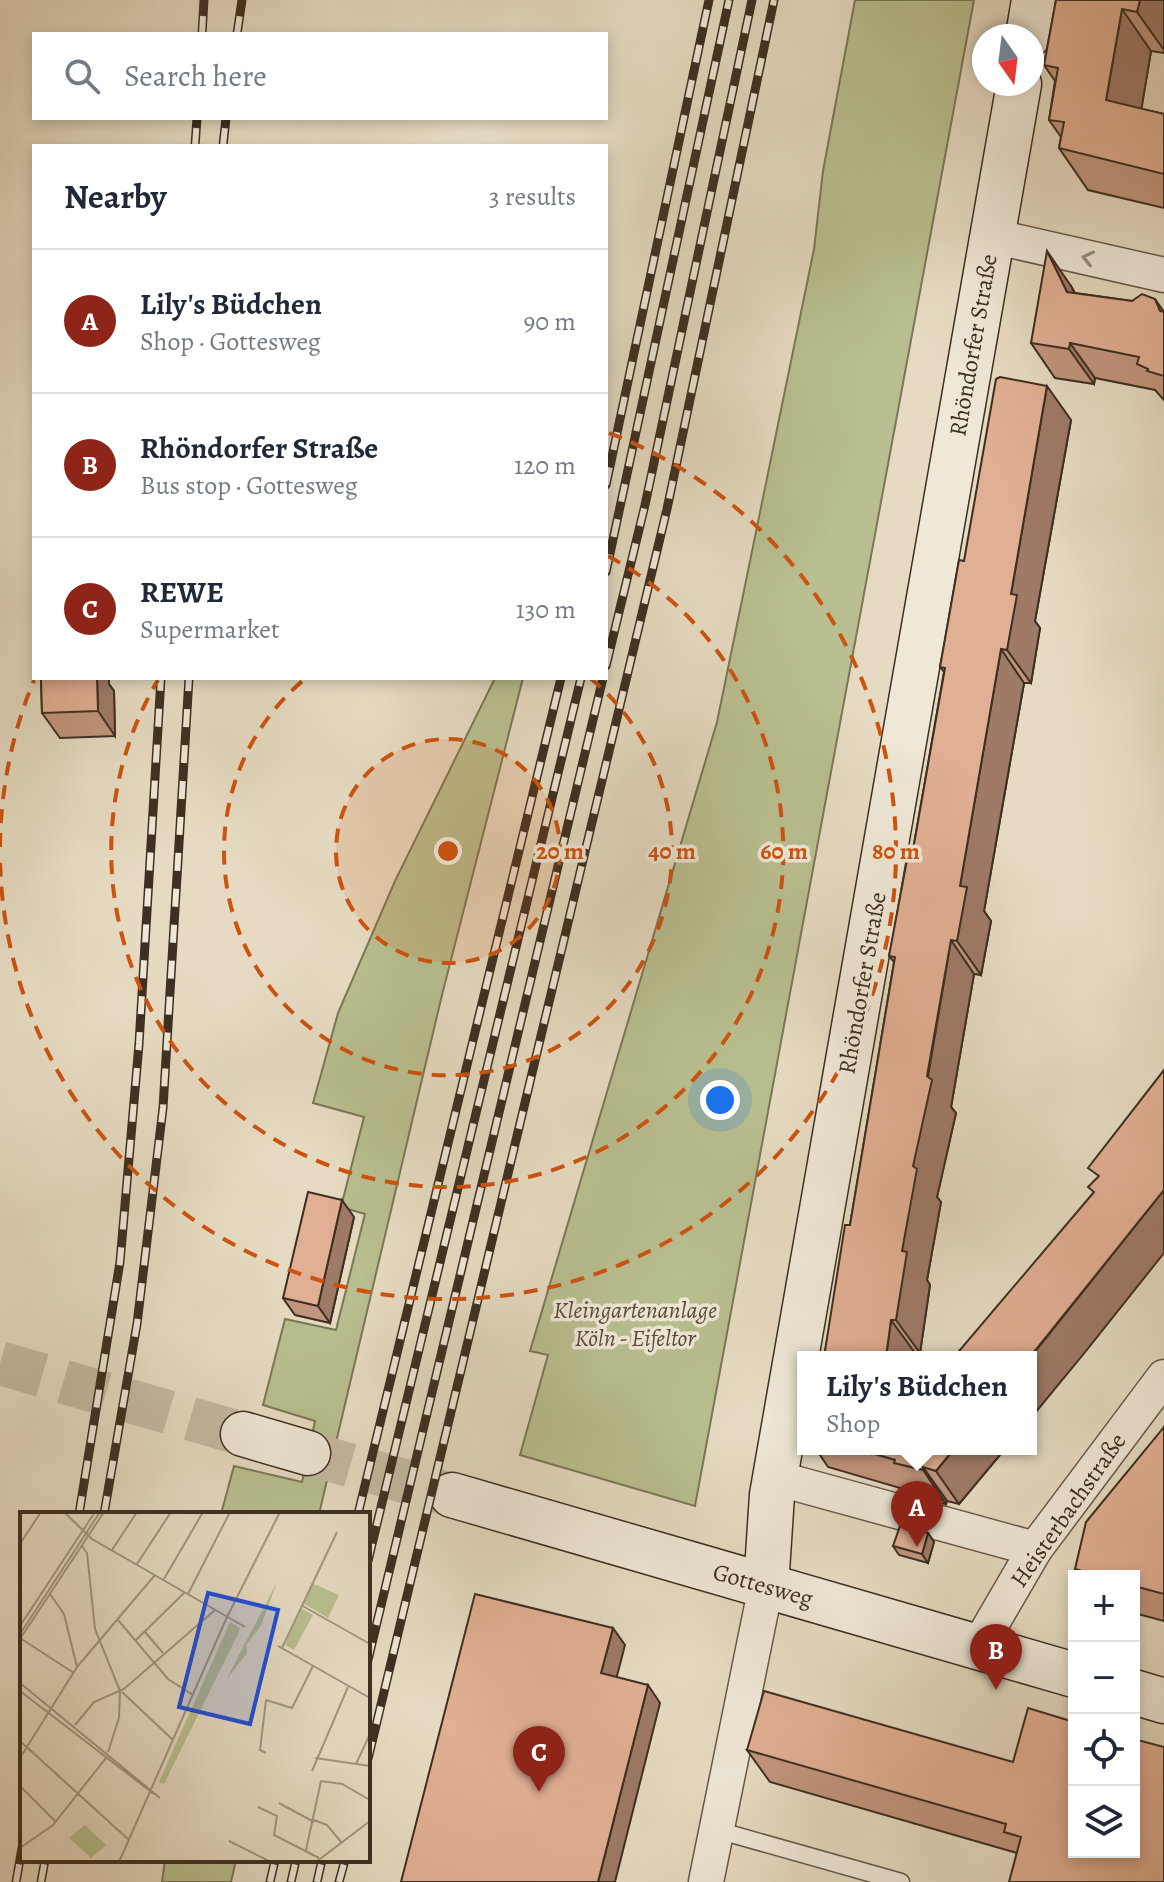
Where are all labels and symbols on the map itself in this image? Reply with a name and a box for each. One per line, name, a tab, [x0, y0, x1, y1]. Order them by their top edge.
north arrow	[972, 24, 1044, 96]
one-way arrow	[1082, 250, 1095, 267]
street label: Rhöndorfer Straße	[941, 251, 1005, 439]
text: 20 m	[536, 835, 584, 867]
text: 40 m	[648, 835, 696, 867]
text: 60 m	[760, 835, 808, 867]
text: 80 m	[872, 835, 920, 867]
centre of rings	[434, 837, 462, 865]
street label: Rhöndorfer Straße	[830, 889, 894, 1077]
your location	[700, 1080, 740, 1120]
park label: Kleingartenanlage Köln - Eifeltor	[553, 1294, 717, 1354]
street label: Heisterbachstraße	[1003, 1426, 1133, 1594]
pin: A	[891, 1481, 943, 1547]
inset map	[20, 1512, 370, 1862]
street label: Gottesweg	[709, 1555, 817, 1615]
pin: B	[970, 1624, 1022, 1690]
pin: C	[513, 1726, 565, 1792]

